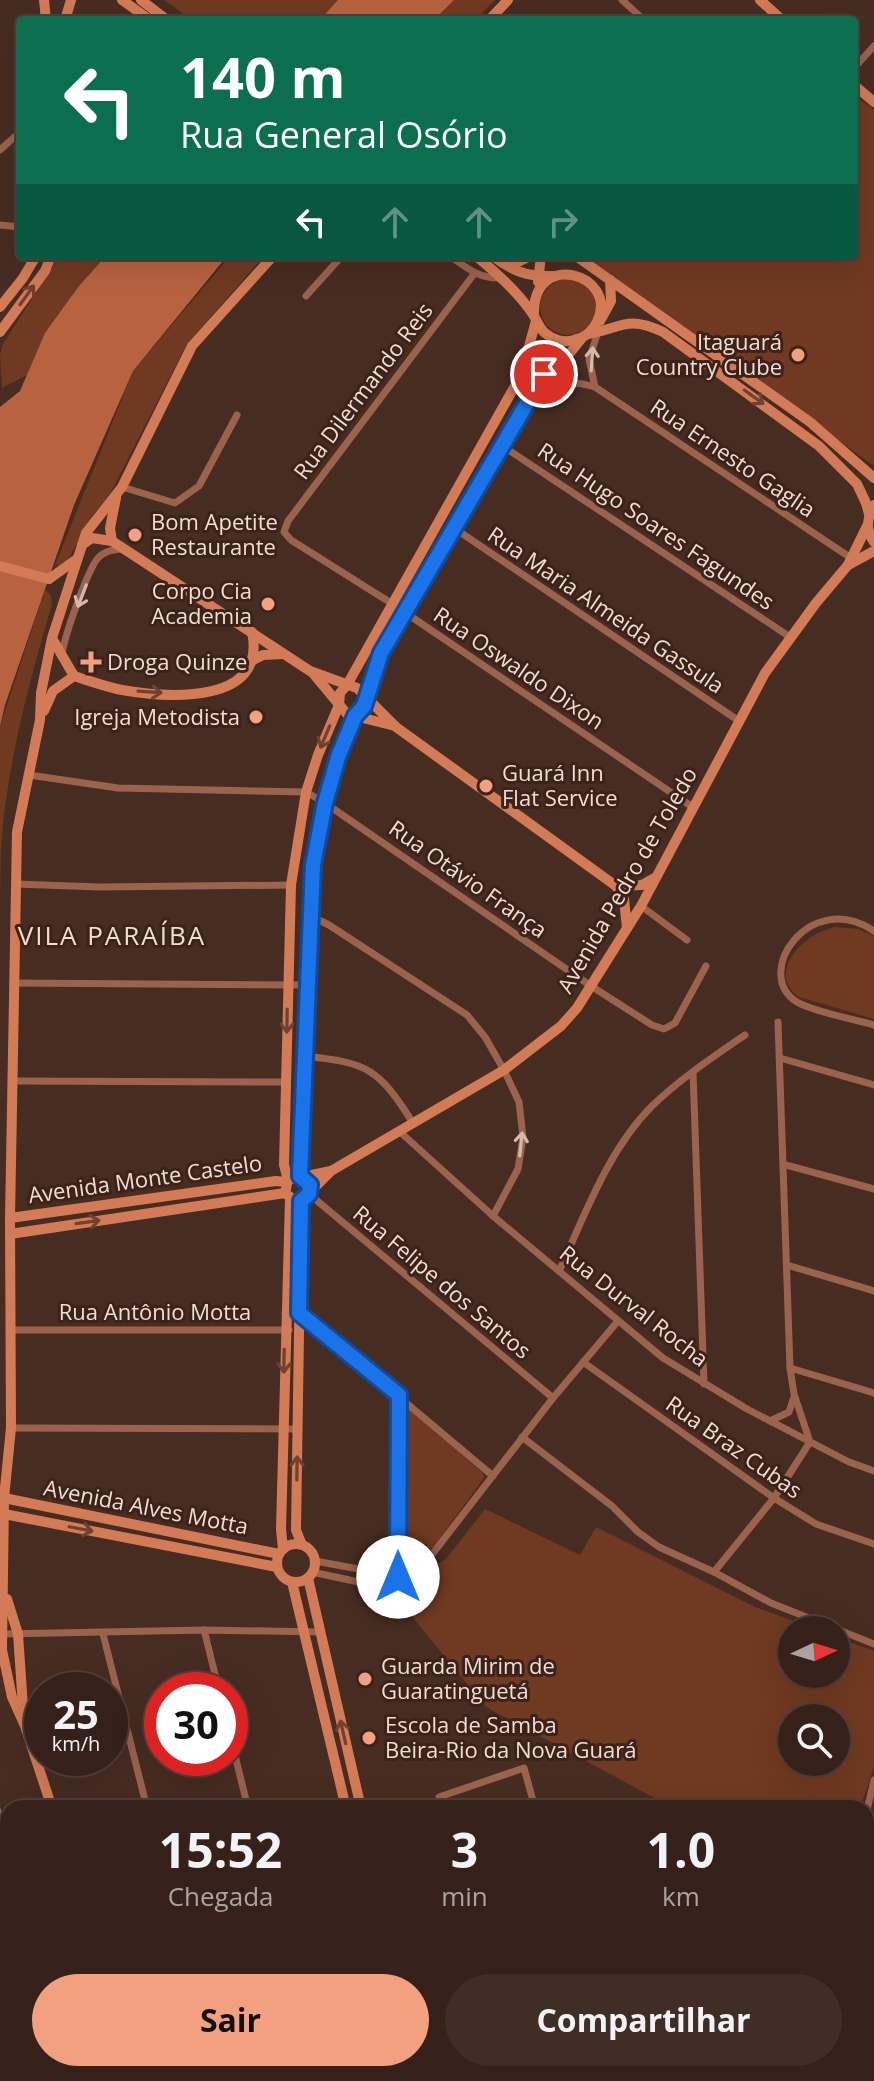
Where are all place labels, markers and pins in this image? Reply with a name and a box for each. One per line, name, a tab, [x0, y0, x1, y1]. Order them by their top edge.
place label: Itaguará Country Clube	[636, 326, 782, 381]
pin	[510, 340, 578, 408]
marker: Itaguará Country Clube	[789, 346, 807, 364]
place label: Bom Apetite Restaurante	[151, 506, 278, 561]
marker: Bom Apetite Restaurante	[126, 526, 144, 544]
place label: Corpo Cia Academia	[151, 575, 252, 630]
marker: Corpo Cia Academia	[259, 595, 277, 613]
place label: Droga Quinze	[107, 646, 247, 676]
marker: Droga Quinze	[82, 653, 100, 671]
place label: Igreja Metodista	[74, 701, 240, 731]
marker: Igreja Metodista	[247, 708, 265, 726]
place label: Guará Inn Flat Service	[502, 757, 618, 812]
marker: Guará Inn Flat Service	[477, 777, 495, 795]
place label: Guarda Mirim de Guaratinguetá	[381, 1650, 555, 1705]
marker: Guarda Mirim de Guaratinguetá	[356, 1670, 374, 1688]
place label: Escola de Samba Beira-Rio da Nova Guará	[385, 1709, 637, 1764]
marker: Escola de Samba Beira-Rio da Nova Guará	[360, 1729, 378, 1747]

